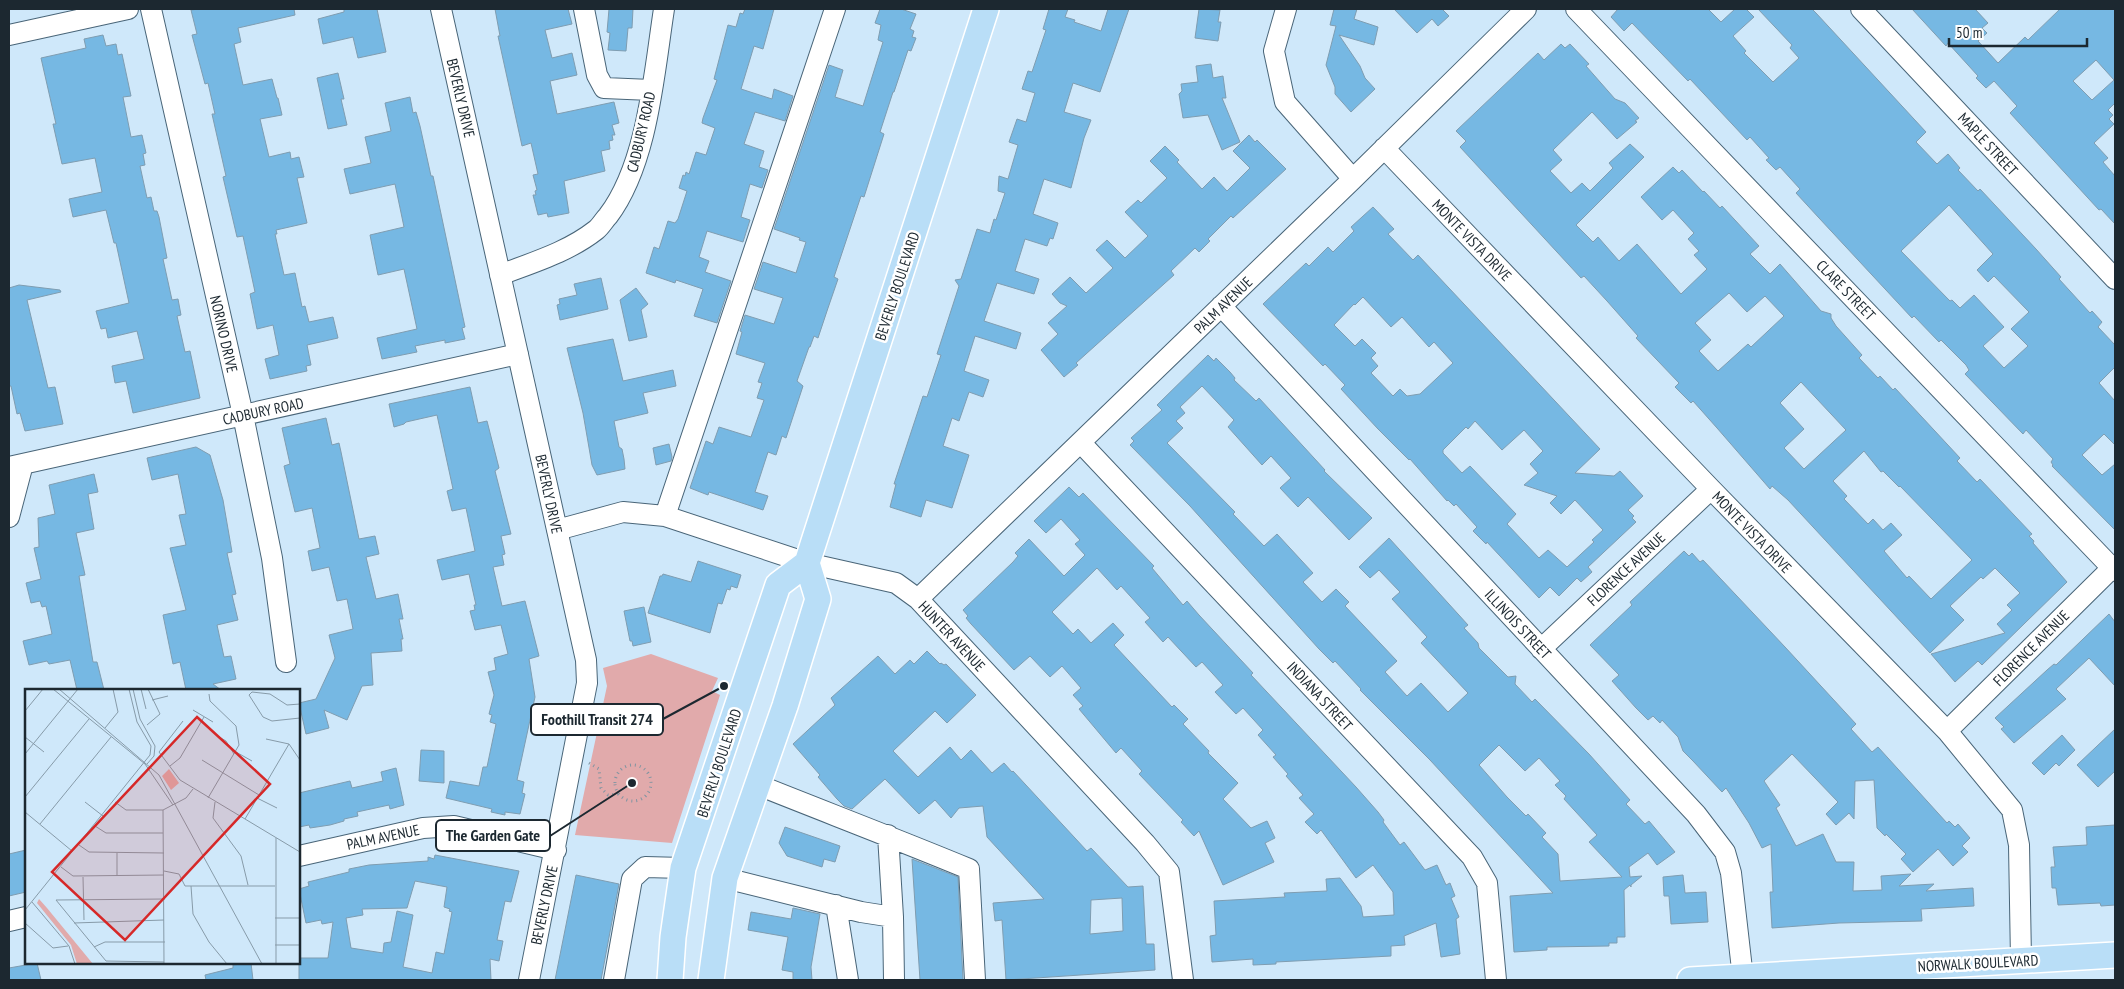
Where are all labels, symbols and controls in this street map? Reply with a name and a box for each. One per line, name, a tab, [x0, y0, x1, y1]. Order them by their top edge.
scale bar	[1949, 15, 2086, 47]
text: 50 m	[1956, 23, 1982, 42]
street label: BEVERLY DRIVE	[443, 57, 479, 139]
street label: CADBURY ROAD	[622, 90, 660, 174]
street label: MAPLE STREET	[1954, 109, 2022, 180]
street label: MONTE VISTA DRIVE	[1428, 195, 1516, 285]
street label: BEVERLY BOULEVARD	[871, 229, 924, 343]
street label: CLARE STREET	[1812, 256, 1880, 325]
street label: PALM AVENUE	[1190, 273, 1256, 337]
street label: NORINO DRIVE	[206, 294, 242, 374]
street label: CADBURY ROAD	[221, 393, 305, 429]
street label: BEVERLY DRIVE	[531, 453, 567, 535]
street label: MONTE VISTA DRIVE	[1708, 487, 1796, 577]
street label: FLORENCE AVENUE	[1583, 528, 1669, 610]
street label: ILLINOIS STREET	[1481, 585, 1555, 663]
street label: HUNTER AVENUE	[915, 597, 989, 675]
street label: FLORENCE AVENUE	[1989, 606, 2073, 690]
street label: INDIANA STREET	[1283, 657, 1357, 735]
inset map	[25, 689, 300, 964]
callout: Foothill Transit 274	[531, 704, 663, 735]
street label: BEVERLY BOULEVARD	[693, 706, 746, 820]
text: Foothill Transit 274	[541, 709, 653, 729]
street label: PALM AVENUE	[345, 820, 421, 854]
callout: The Garden Gate	[436, 820, 550, 851]
text: The Garden Gate	[446, 825, 540, 845]
street label: BEVERLY DRIVE	[526, 864, 562, 946]
street label: NORWALK BOULEVARD	[1917, 950, 2039, 976]

